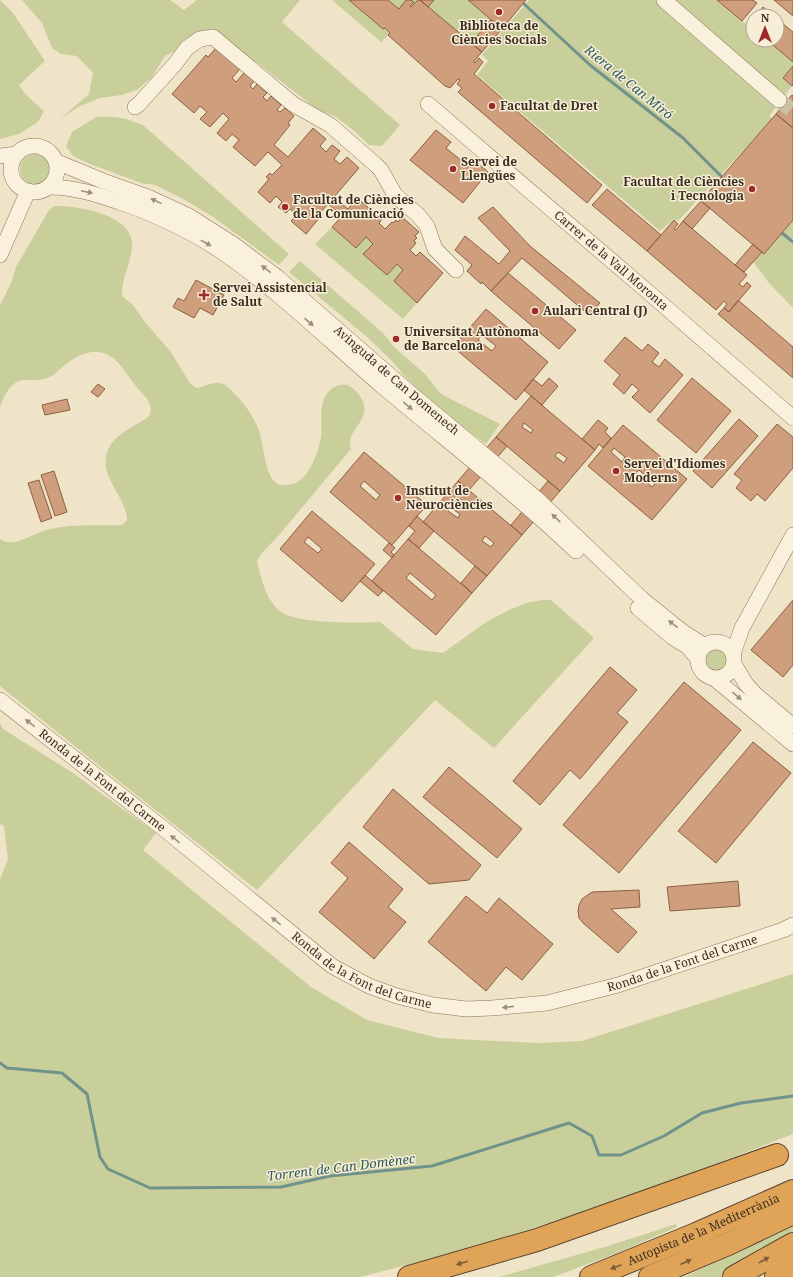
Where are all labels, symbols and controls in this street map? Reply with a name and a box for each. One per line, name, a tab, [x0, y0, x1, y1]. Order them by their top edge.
marker: Biblioteca de Ciències Socials	[494, 7, 504, 17]
north arrow	[745, 8, 785, 48]
text: N	[761, 10, 770, 25]
place label: Biblioteca de Ciències Socials	[451, 17, 547, 48]
water label: Riera de Can Miró	[580, 40, 677, 123]
place label: Facultat de Dret	[500, 97, 598, 114]
marker: Facultat de Dret	[487, 101, 497, 111]
place label: Servei de Llengües	[461, 153, 517, 184]
marker: Servei de Llengües	[448, 164, 458, 174]
place label: Facultat de Ciències i Tecnologia	[623, 173, 744, 204]
marker: Facultat de Ciències i Tecnologia	[747, 184, 757, 194]
one-way arrow	[81, 190, 93, 196]
place label: Facultat de Ciències de la Comunicació	[293, 191, 414, 222]
one-way arrow	[151, 198, 162, 204]
marker: Facultat de Ciències de la Comunicació	[280, 202, 290, 212]
street label: Carrer de la Vall Moronta	[551, 206, 673, 314]
one-way arrow	[200, 239, 212, 246]
one-way arrow	[261, 265, 272, 273]
place label: Servei Assistencial de Salut	[213, 279, 328, 310]
marker: Servei Assistencial de Salut	[198, 289, 210, 301]
place label: Aulari Central (J)	[543, 302, 648, 319]
marker: Aulari Central (J)	[530, 306, 540, 316]
one-way arrow	[304, 317, 314, 326]
street label: Avinguda de Can Domenech	[330, 321, 464, 439]
place label: Universitat Autònoma de Barcelona	[404, 323, 539, 354]
marker: Universitat Autònoma de Barcelona	[391, 334, 401, 344]
one-way arrow	[402, 402, 413, 411]
place label: Servei d'Idiomes Moderns	[624, 455, 726, 486]
marker: Servei d'Idiomes Moderns	[611, 466, 621, 476]
place label: Institut de Neurociències	[406, 482, 493, 513]
marker: Institut de Neurociències	[393, 493, 403, 503]
one-way arrow	[551, 513, 561, 523]
one-way arrow	[668, 620, 679, 628]
one-way arrow	[732, 692, 743, 701]
one-way arrow	[24, 719, 35, 727]
street label: Ronda de la Font del Carme	[35, 725, 170, 835]
one-way arrow	[170, 834, 181, 843]
one-way arrow	[271, 916, 282, 925]
street label: Ronda de la Font del Carme	[288, 927, 434, 1012]
street label: Ronda de la Font del Carme	[605, 930, 760, 995]
one-way arrow	[502, 1004, 514, 1010]
water label: Torrent de Can Domènec	[266, 1149, 417, 1185]
street label: Autopista de la Mediterrània	[625, 1189, 782, 1269]
one-way arrow	[758, 1257, 769, 1264]
one-way arrow	[680, 1259, 691, 1265]
one-way arrow	[456, 1260, 468, 1266]
one-way arrow	[609, 1265, 621, 1271]

